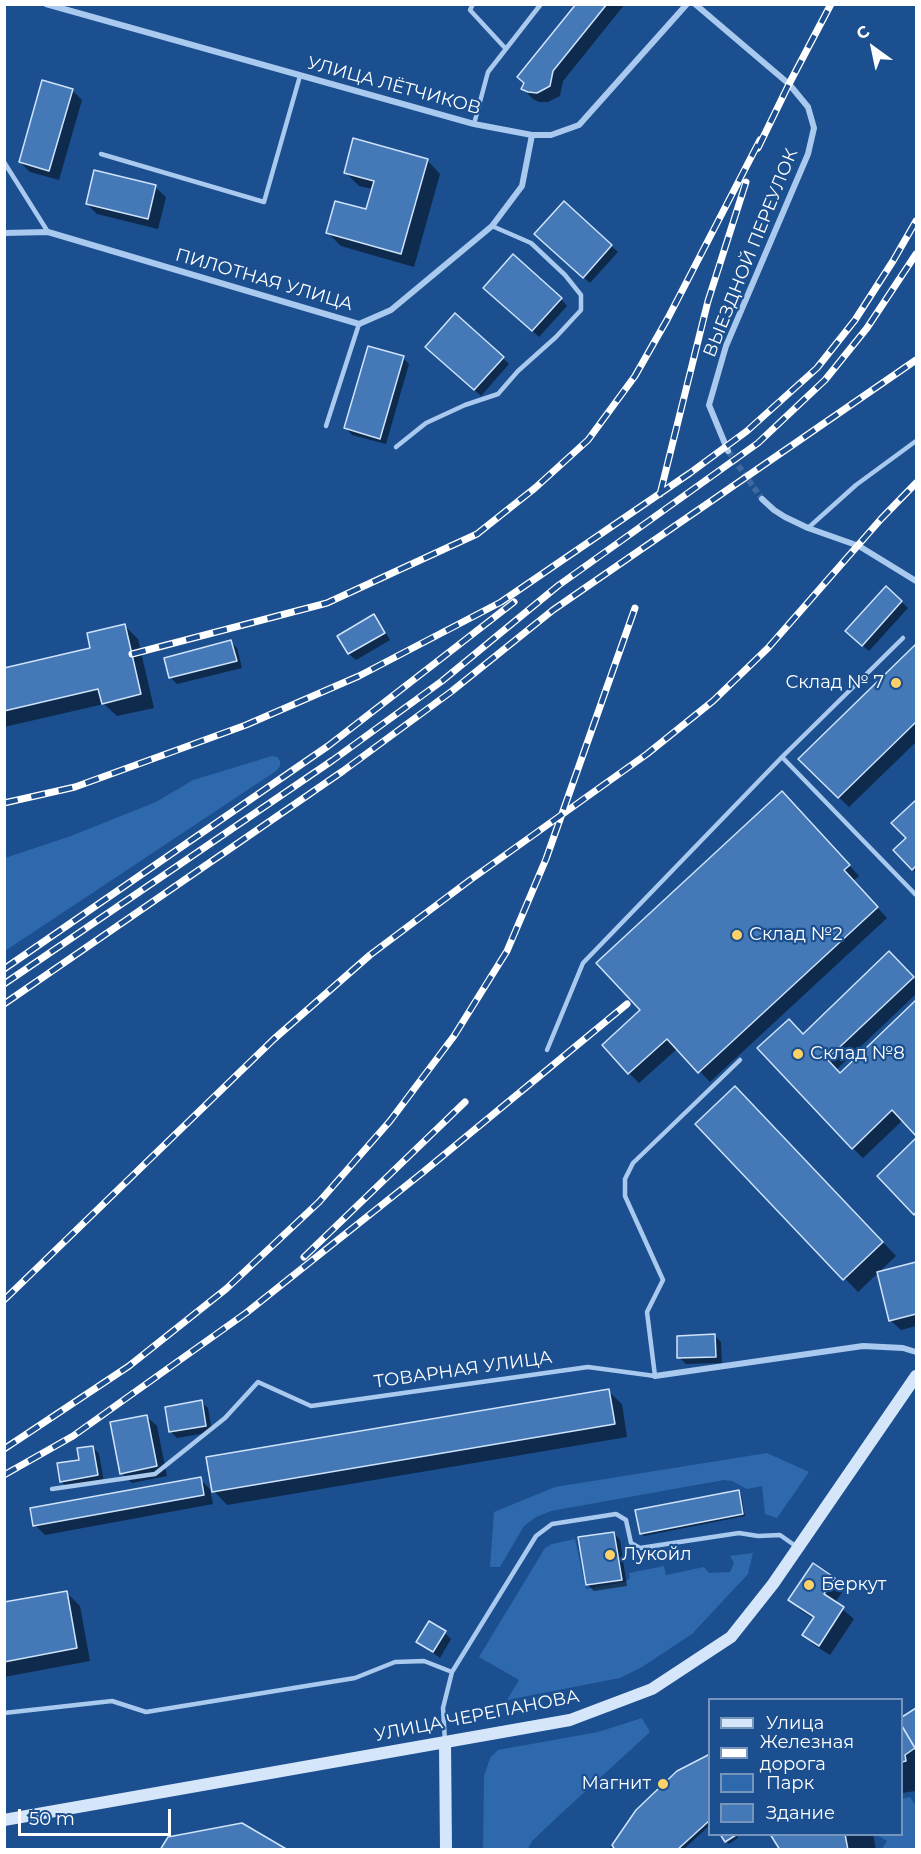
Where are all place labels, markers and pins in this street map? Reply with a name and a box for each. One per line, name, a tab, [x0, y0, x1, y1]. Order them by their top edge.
place label: Склад № 7	[785, 672, 884, 694]
marker: Склад № 7	[889, 676, 903, 690]
place label: Склад №2	[749, 924, 843, 946]
marker: Склад №2	[730, 928, 744, 942]
place label: Склад №8	[810, 1043, 905, 1065]
marker: Склад №8	[791, 1047, 805, 1061]
place label: Лукойл	[622, 1544, 692, 1566]
marker: Лукойл	[603, 1548, 617, 1562]
place label: Беркут	[821, 1574, 886, 1596]
marker: Беркут	[802, 1578, 816, 1592]
place label: Магнит	[582, 1773, 651, 1795]
marker: Магнит	[656, 1777, 670, 1791]

